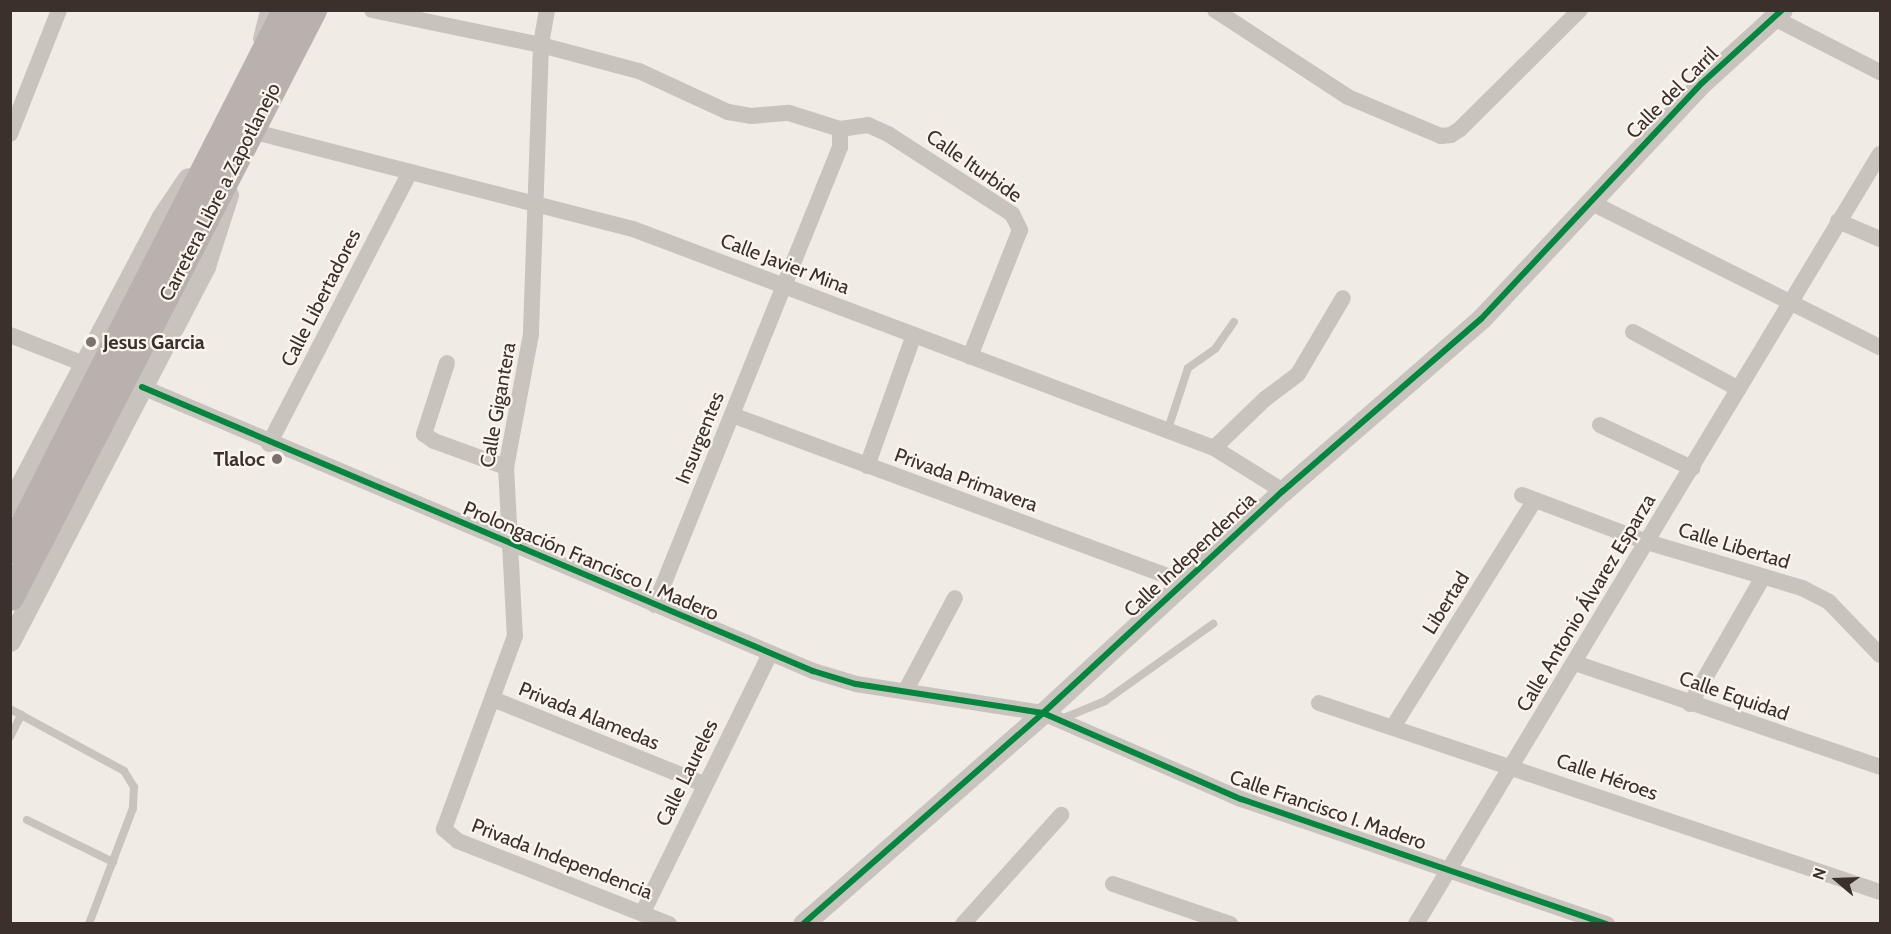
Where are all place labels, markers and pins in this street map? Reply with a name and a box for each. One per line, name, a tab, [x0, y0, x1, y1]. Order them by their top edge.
place label: Jesus Garcia	[103, 330, 205, 354]
marker: Jesus Garcia	[84, 335, 98, 349]
place label: Tlaloc	[213, 447, 265, 471]
marker: Tlaloc	[270, 452, 284, 466]

